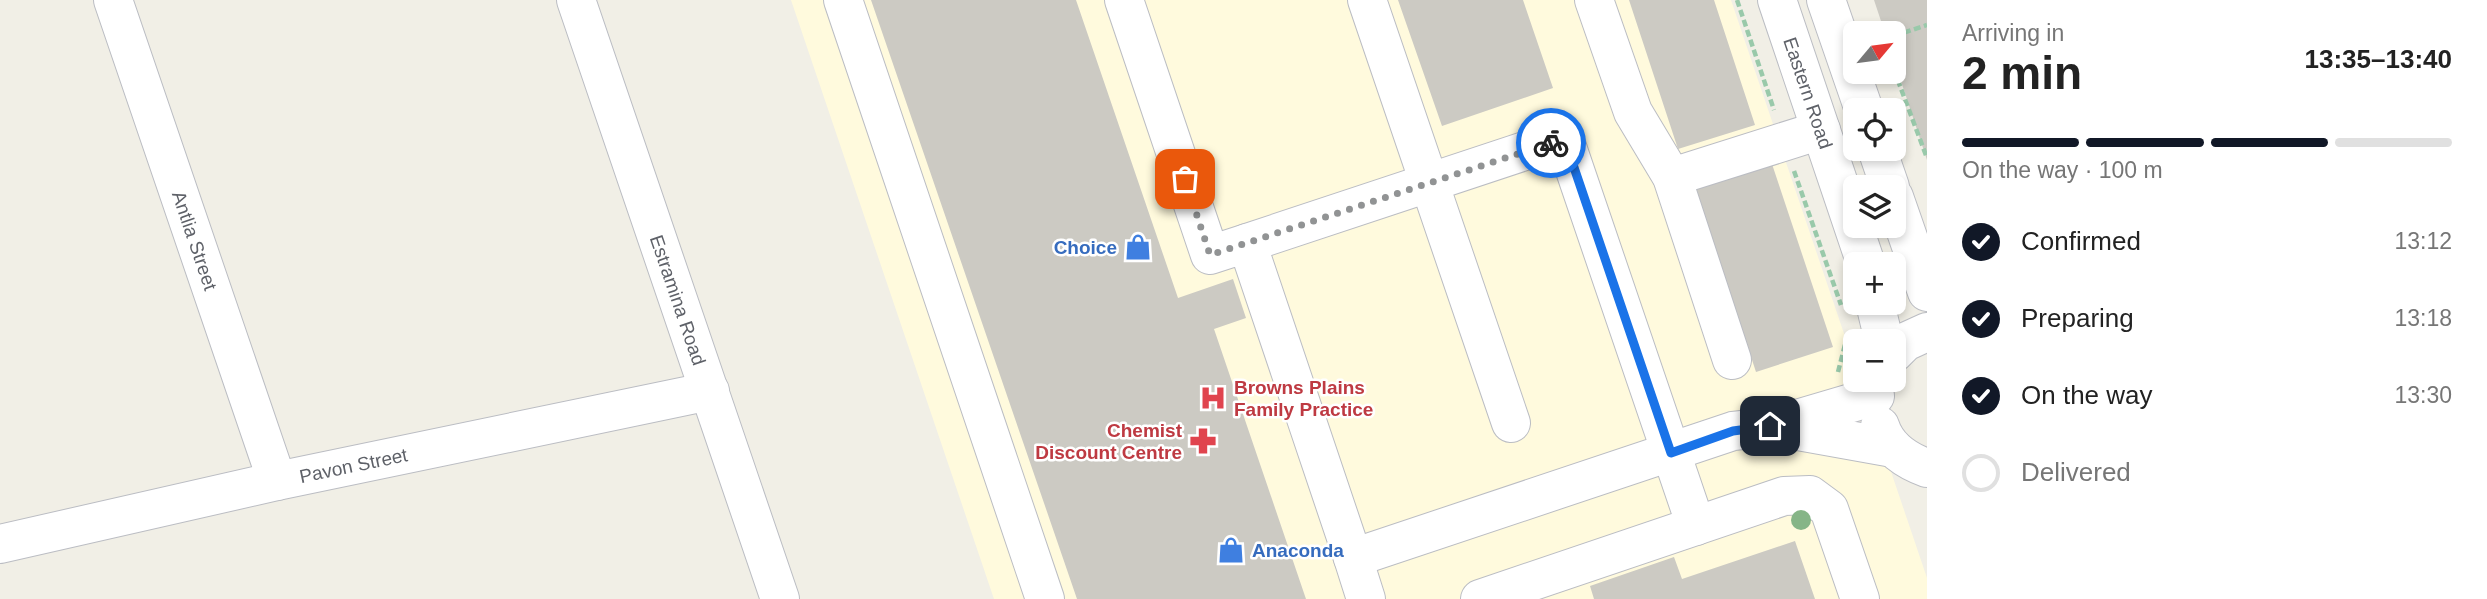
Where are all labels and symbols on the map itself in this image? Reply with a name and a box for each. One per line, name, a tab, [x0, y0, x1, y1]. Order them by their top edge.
north arrow	[1843, 21, 1906, 84]
street label: Eastern Road	[1779, 35, 1836, 151]
courier	[1516, 108, 1586, 178]
pin	[1155, 149, 1215, 209]
street label: Antlia Street	[168, 188, 221, 294]
street label: Estramina Road	[646, 232, 710, 368]
shop icon: Choice	[1123, 232, 1153, 262]
place label: Choice	[1054, 237, 1117, 258]
place label: Browns Plains Family Practice	[1234, 377, 1373, 420]
hospital icon: Browns Plains Family Practice	[1198, 383, 1228, 413]
pin	[1740, 396, 1800, 456]
place label: Chemist Discount Centre	[1035, 420, 1183, 463]
pharmacy icon: Chemist Discount Centre	[1188, 426, 1218, 456]
street label: Pavon Street	[297, 444, 410, 487]
shop icon: Anaconda	[1216, 535, 1246, 565]
place label: Anaconda	[1252, 540, 1344, 561]

